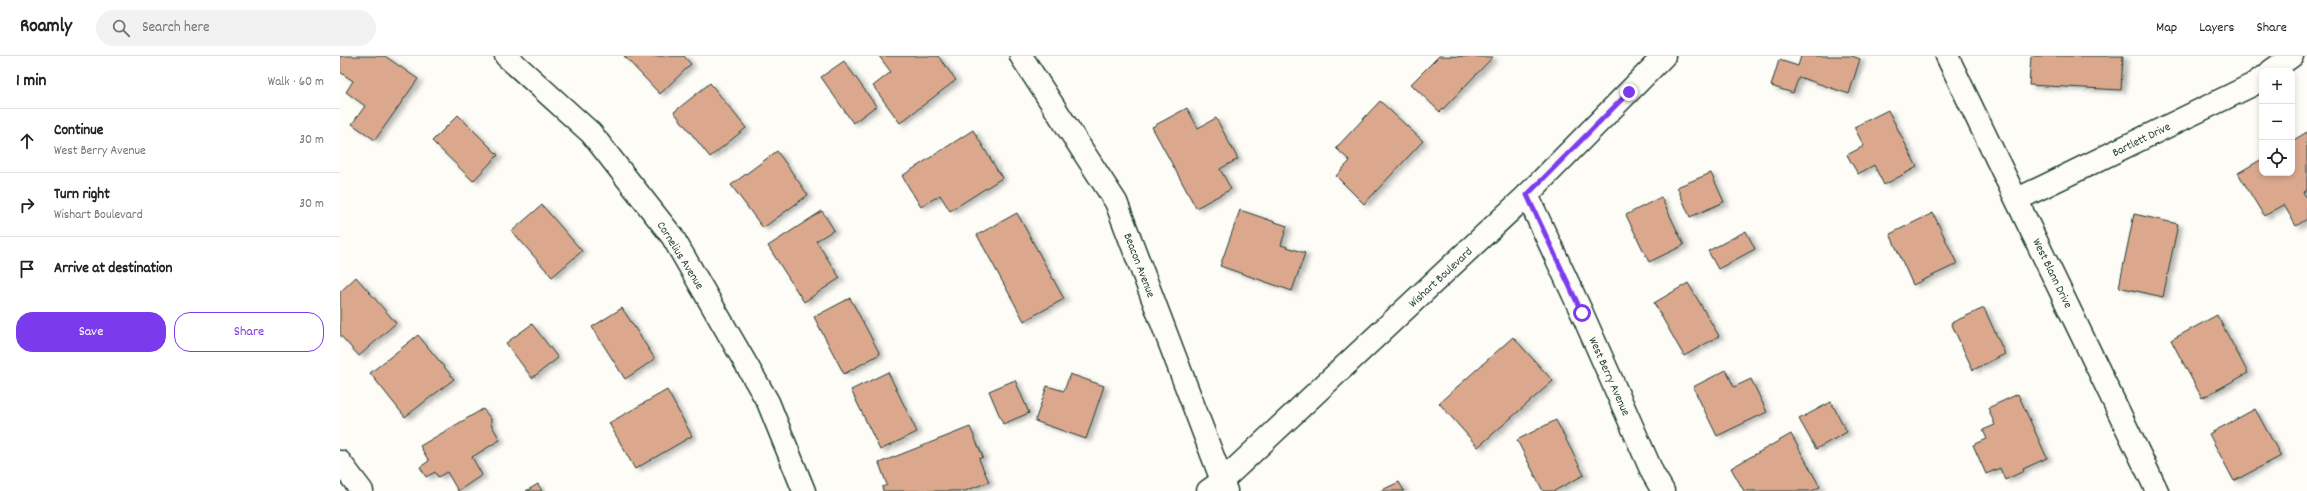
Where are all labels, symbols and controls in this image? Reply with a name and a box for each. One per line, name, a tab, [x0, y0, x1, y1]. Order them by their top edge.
search box	[96, 10, 376, 46]
text: Roamly	[20, 14, 72, 41]
icon: search	[110, 17, 132, 39]
text: Search here	[142, 17, 210, 39]
text: Map	[2156, 18, 2177, 38]
text: Layers	[2199, 18, 2234, 38]
text: Share	[2256, 18, 2287, 38]
map controls	[2259, 68, 2295, 176]
button: +	[2259, 68, 2295, 104]
text: 1 min	[16, 70, 46, 94]
text: Walk · 60 m	[268, 73, 324, 92]
route end	[1620, 83, 1638, 101]
button: −	[2259, 104, 2295, 140]
street label: Bartlett Drive	[2110, 119, 2174, 162]
text: Continue	[54, 120, 103, 142]
icon: ahead	[16, 130, 38, 152]
text: 30 m	[299, 131, 324, 150]
button: locate	[2259, 140, 2295, 176]
text: West Berry Avenue	[54, 142, 146, 161]
text: Turn right	[54, 184, 110, 206]
icon: right	[16, 194, 38, 216]
text: 30 m	[299, 195, 324, 214]
text: Wishart Boulevard	[54, 206, 143, 225]
street label: Cornelius Avenue	[652, 218, 707, 293]
street label: Beacon Avenue	[1118, 231, 1159, 300]
street label: West Blann Drive	[2027, 236, 2076, 311]
street label: Wishart Boulevard	[1405, 244, 1477, 312]
icon: arrive	[16, 258, 38, 280]
text: Arrive at destination	[54, 258, 172, 280]
route start	[1573, 304, 1591, 322]
button: Save	[16, 312, 166, 352]
button: Share	[174, 312, 324, 352]
street label: West Berry Avenue	[1584, 334, 1634, 419]

